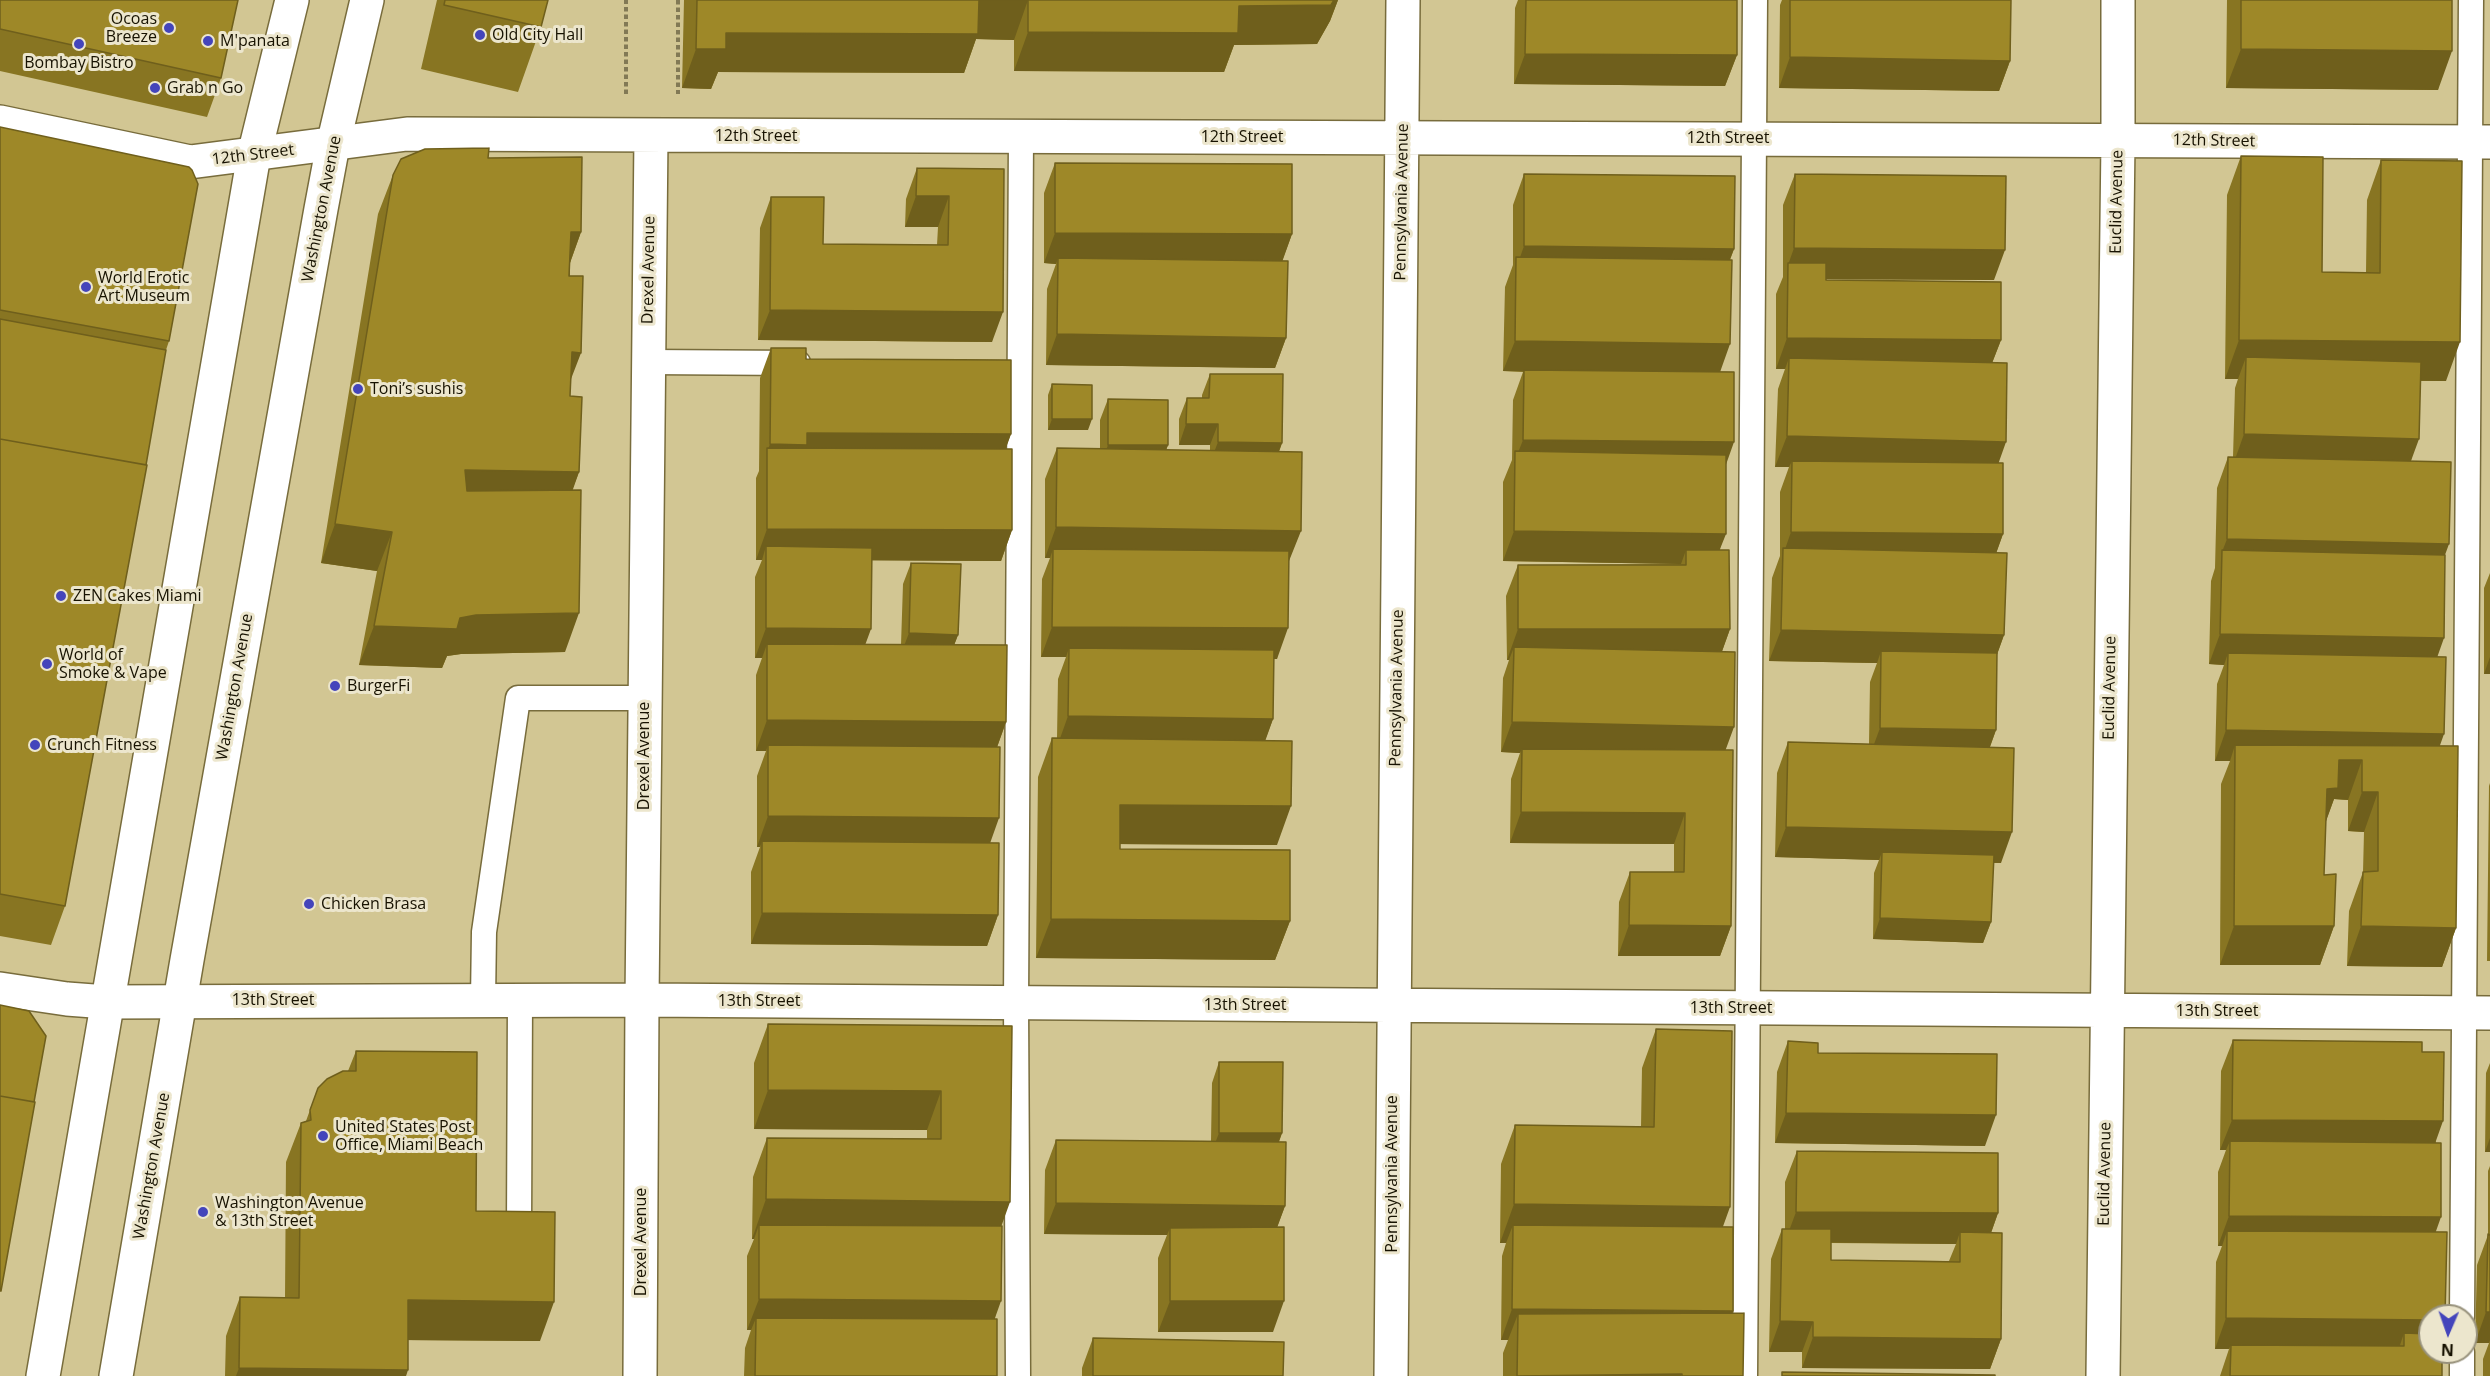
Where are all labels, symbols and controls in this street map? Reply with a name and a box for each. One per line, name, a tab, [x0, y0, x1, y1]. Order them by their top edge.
place label: Ocoas Breeze	[106, 9, 157, 47]
marker: Ocoas Breeze	[162, 21, 176, 35]
place label: Old City Hall	[492, 25, 583, 45]
marker: Old City Hall	[473, 28, 487, 42]
place label: M'panata	[220, 31, 290, 51]
marker: M'panata	[201, 34, 215, 48]
marker: Bombay Bistro	[72, 37, 86, 51]
place label: Bombay Bistro	[24, 53, 134, 73]
place label: Grab n Go	[167, 78, 243, 98]
marker: Grab n Go	[148, 81, 162, 95]
street label: Pennsylvania Avenue	[1391, 123, 1413, 281]
street label: 12th Street	[715, 126, 797, 146]
street label: 12th Street	[1201, 127, 1283, 147]
street label: 12th Street	[1687, 128, 1769, 148]
street label: 12th Street	[2173, 131, 2255, 151]
street label: Washington Avenue	[298, 134, 346, 284]
street label: 12th Street	[211, 140, 295, 170]
street label: Euclid Avenue	[2106, 150, 2128, 254]
street label: Drexel Avenue	[638, 216, 660, 324]
place label: World Erotic Art Museum	[98, 268, 190, 306]
marker: World Erotic Art Museum	[79, 280, 93, 294]
place label: Toni’s sushis	[370, 379, 463, 399]
marker: Toni’s sushis	[351, 382, 365, 396]
place label: ZEN Cakes Miami	[73, 586, 202, 606]
marker: ZEN Cakes Miami	[54, 589, 68, 603]
street label: Pennsylvania Avenue	[1386, 609, 1408, 767]
street label: Washington Avenue	[213, 612, 257, 762]
street label: Euclid Avenue	[2099, 636, 2121, 740]
place label: World of Smoke & Vape	[59, 645, 167, 683]
marker: World of Smoke & Vape	[40, 657, 54, 671]
place label: BurgerFi	[347, 676, 410, 696]
marker: BurgerFi	[328, 679, 342, 693]
street label: Drexel Avenue	[634, 702, 654, 810]
place label: Crunch Fitness	[47, 735, 157, 755]
marker: Crunch Fitness	[28, 738, 42, 752]
place label: Chicken Brasa	[321, 894, 426, 914]
marker: Chicken Brasa	[302, 897, 316, 911]
street label: 13th Street	[232, 990, 314, 1010]
street label: 13th Street	[718, 991, 800, 1011]
street label: 13th Street	[1204, 995, 1286, 1015]
street label: 13th Street	[1690, 998, 1772, 1018]
street label: 13th Street	[2176, 1001, 2258, 1021]
street label: Washington Avenue	[130, 1091, 174, 1241]
street label: Pennsylvania Avenue	[1382, 1095, 1402, 1253]
place label: United States Post Office, Miami Beach	[335, 1117, 483, 1155]
street label: Euclid Avenue	[2094, 1122, 2116, 1226]
marker: United States Post Office, Miami Beach	[316, 1129, 330, 1143]
street label: Drexel Avenue	[631, 1188, 651, 1296]
place label: Washington Avenue & 13th Street	[215, 1193, 364, 1231]
marker: Washington Avenue & 13th Street	[196, 1205, 210, 1219]
north arrow	[2418, 1304, 2478, 1364]
text: N	[2441, 1339, 2454, 1361]

